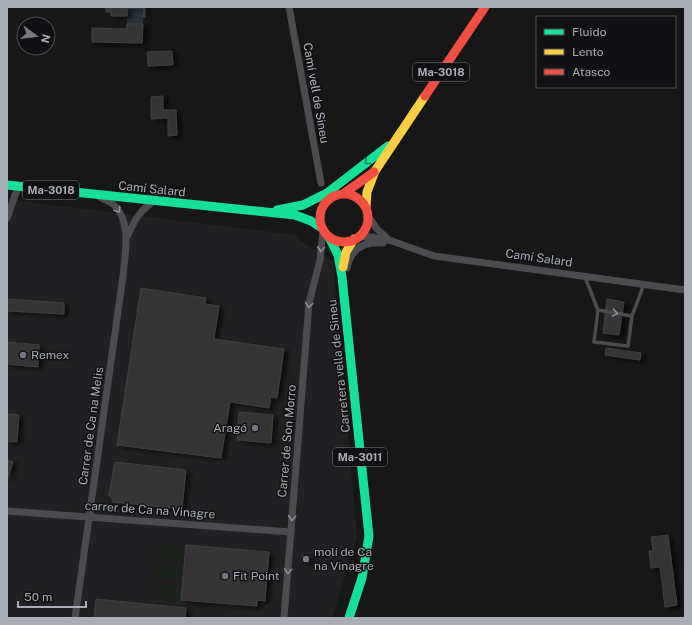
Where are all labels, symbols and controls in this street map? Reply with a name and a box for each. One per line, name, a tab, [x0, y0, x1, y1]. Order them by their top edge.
north arrow	[16, 16, 56, 56]
legend	[536, 16, 676, 88]
text: Fluido	[572, 25, 607, 39]
text: N	[39, 33, 53, 44]
street label: Camí vell de Sineu	[300, 42, 332, 145]
text: Lento	[572, 45, 604, 59]
road number: Ma-3018	[413, 63, 469, 81]
text: Atasco	[572, 65, 611, 79]
one-way arrow	[365, 157, 372, 164]
street label: Camí Salard	[118, 179, 186, 199]
road number: Ma-3018	[23, 181, 79, 199]
one-way arrow	[113, 206, 121, 213]
one-way arrow	[317, 246, 326, 252]
street label: Camí Salard	[505, 246, 573, 270]
street label: Carretera vella de Sineu	[325, 299, 353, 433]
one-way arrow	[305, 302, 314, 308]
one-way arrow	[611, 308, 618, 317]
place label: Remex	[31, 348, 69, 362]
marker: Remex	[18, 350, 28, 360]
street label: Carrer de Ca na Melis	[76, 366, 106, 486]
street label: Carrer de Son Morro	[275, 384, 299, 498]
place label: Aragó	[213, 421, 247, 435]
marker: Aragó	[250, 423, 260, 433]
road number: Ma-3011	[333, 448, 387, 466]
street label: carrer de Ca na Vinagre	[84, 498, 216, 522]
one-way arrow	[287, 515, 296, 521]
place label: molí de Ca na Vinagre	[314, 545, 374, 573]
marker: molí de Ca na Vinagre	[301, 554, 311, 564]
one-way arrow	[283, 568, 292, 574]
place label: Fit Point	[233, 569, 280, 583]
marker: Fit Point	[220, 571, 230, 581]
scale bar	[18, 583, 86, 609]
text: 50 m	[24, 590, 52, 604]

